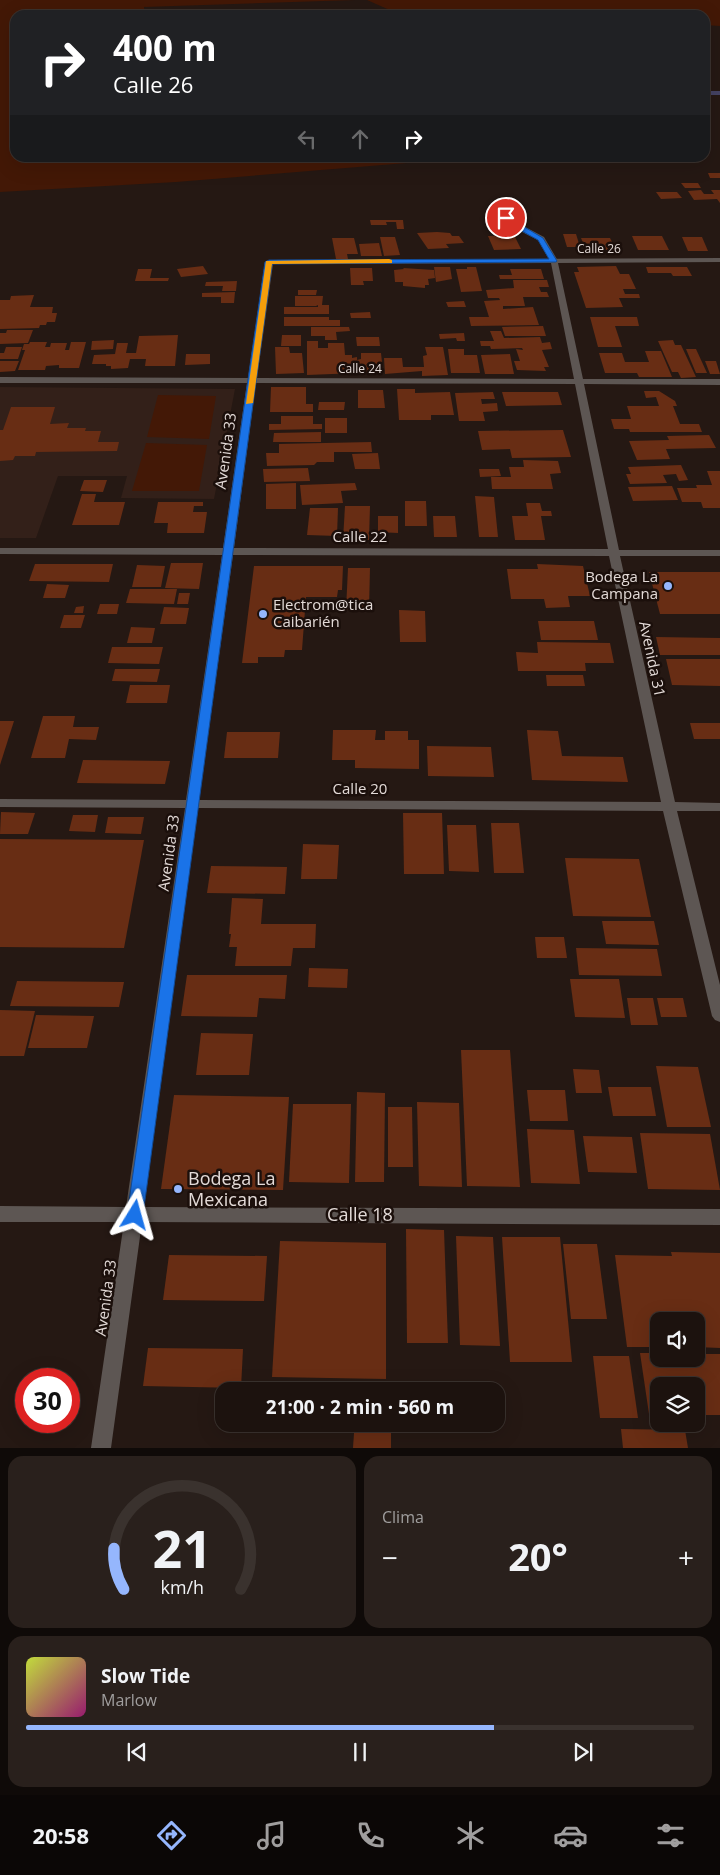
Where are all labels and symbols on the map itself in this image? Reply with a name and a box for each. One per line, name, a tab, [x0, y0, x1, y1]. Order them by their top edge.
pin	[485, 197, 527, 239]
street label: Calle 26	[577, 240, 621, 257]
street label: Calle 24	[338, 360, 382, 377]
street label: Avenida 33	[210, 411, 240, 490]
street label: Calle 22	[333, 526, 387, 546]
place label: Bodega La Campana	[585, 566, 658, 603]
marker: Bodega La Campana	[662, 580, 674, 592]
place label: Electrom@tica Caibarién	[273, 594, 373, 631]
marker: Electrom@tica Caibarién	[257, 608, 269, 620]
street label: Avenida 31	[635, 619, 671, 699]
street label: Calle 20	[333, 778, 387, 798]
street label: Avenida 33	[153, 813, 183, 892]
place label: Bodega La Mexicana	[188, 1166, 275, 1211]
marker: Bodega La Mexicana	[172, 1183, 184, 1195]
position arrow	[108, 1188, 160, 1240]
street label: Calle 18	[327, 1202, 393, 1226]
street label: Avenida 33	[90, 1258, 120, 1337]
speed limit sign: 30	[15, 1368, 80, 1433]

